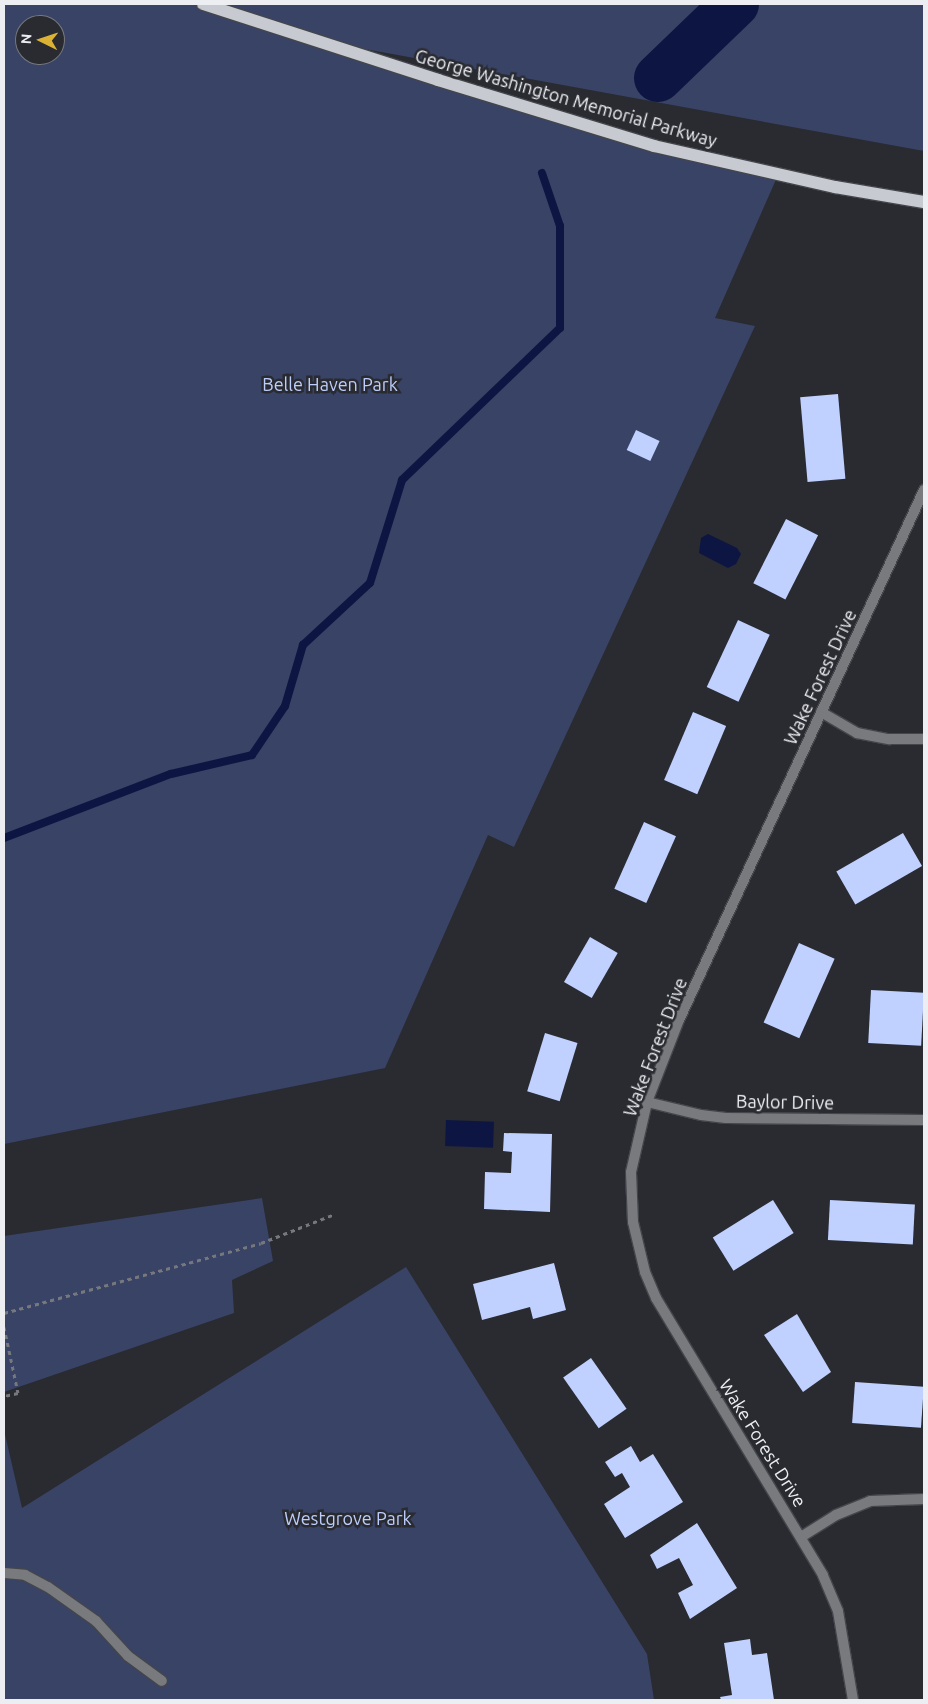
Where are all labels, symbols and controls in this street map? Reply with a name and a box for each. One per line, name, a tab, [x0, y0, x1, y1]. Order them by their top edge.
north arrow	[15, 15, 65, 65]
text: N	[18, 33, 34, 45]
street label: George Washington Memorial Parkway	[413, 45, 719, 151]
park label: Belle Haven Park	[262, 373, 398, 395]
street label: Wake Forest Drive	[779, 606, 861, 748]
street label: Wake Forest Drive	[619, 975, 691, 1119]
street label: Baylor Drive	[736, 1090, 834, 1114]
street label: Wake Forest Drive	[715, 1375, 811, 1511]
park label: Westgrove Park	[284, 1507, 412, 1529]

